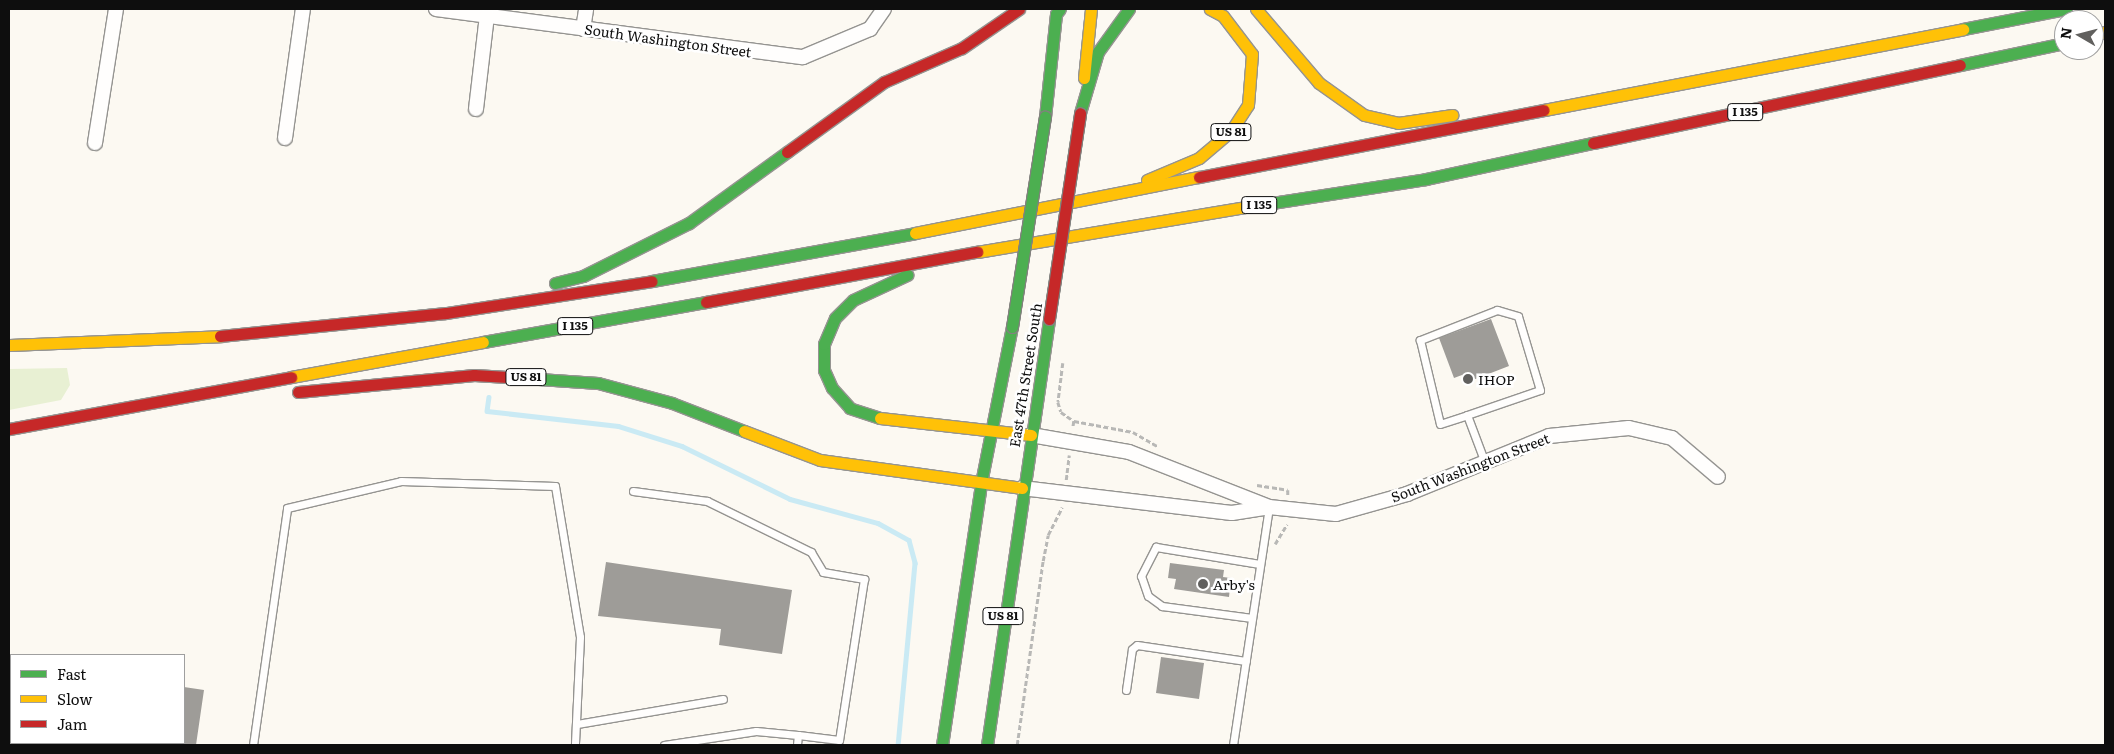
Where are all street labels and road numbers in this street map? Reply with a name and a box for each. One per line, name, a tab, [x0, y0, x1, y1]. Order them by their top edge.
street label: South Washington Street	[584, 20, 752, 60]
road number: I 135	[1726, 102, 1764, 121]
road number: US 81	[1210, 122, 1252, 142]
road number: I 135	[1240, 196, 1278, 214]
street label: East 47th Street South	[1005, 302, 1045, 448]
road number: I 135	[556, 316, 594, 336]
road number: US 81	[505, 368, 547, 387]
street label: South Washington Street	[1388, 429, 1552, 505]
road number: US 81	[982, 606, 1024, 626]

